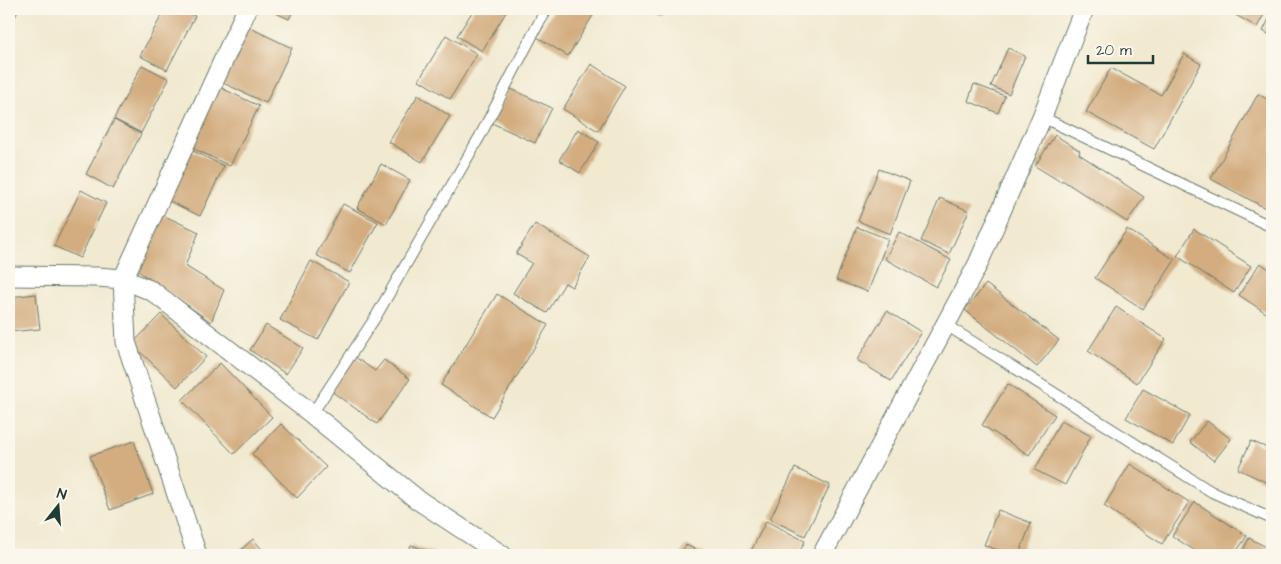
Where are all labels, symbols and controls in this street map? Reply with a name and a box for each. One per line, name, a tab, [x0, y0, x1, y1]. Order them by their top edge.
scale bar	[1088, 32, 1154, 64]
text: 20 m	[1096, 40, 1132, 61]
north arrow	[32, 482, 82, 532]
text: N	[54, 484, 69, 505]

